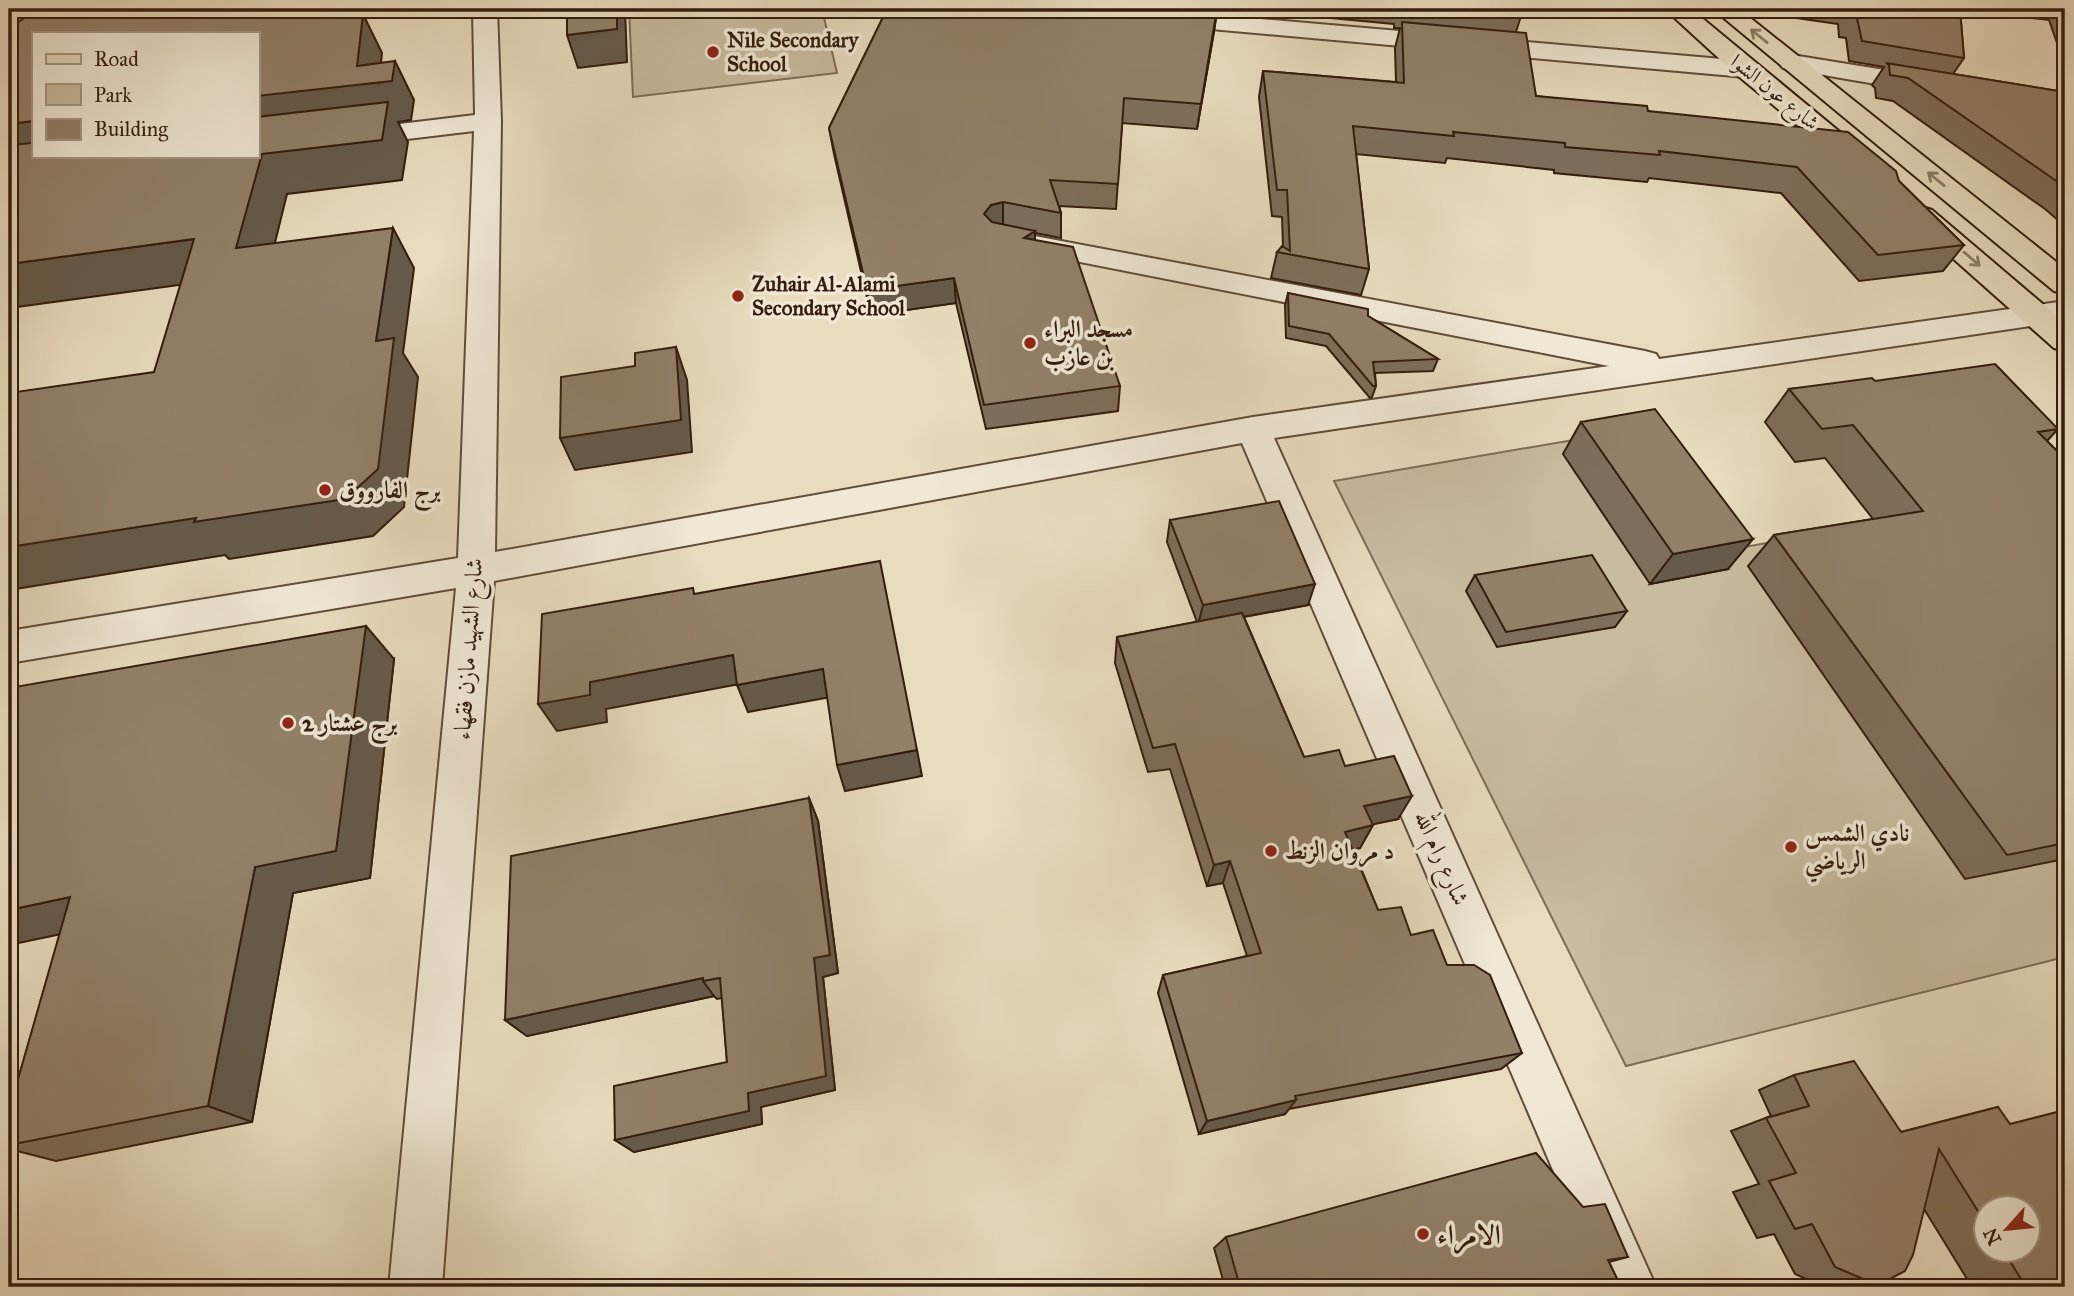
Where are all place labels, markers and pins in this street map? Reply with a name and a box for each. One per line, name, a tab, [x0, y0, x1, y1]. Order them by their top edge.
place label: Nile Secondary School	[727, 27, 859, 77]
marker: Nile Secondary School	[705, 44, 721, 60]
place label: Zuhair Al-Alami Secondary School	[752, 271, 906, 321]
marker: Zuhair Al-Alami Secondary School	[730, 288, 746, 304]
place label: مسجد البراء بن عازب	[1044, 314, 1133, 372]
marker: مسجد البراء بن عازب	[1022, 335, 1038, 351]
place label: برج الفارووق	[339, 475, 441, 512]
marker: برج الفارووق	[317, 482, 333, 498]
place label: برج عشتار 2	[302, 708, 398, 745]
marker: برج عشتار 2	[280, 715, 296, 731]
place label: نادي الشمس الرياضي	[1805, 818, 1909, 883]
place label: د مروان الزنط	[1285, 836, 1394, 868]
marker: نادي الشمس الرياضي	[1783, 839, 1799, 855]
marker: د مروان الزنط	[1263, 843, 1279, 859]
place label: الامراء	[1437, 1217, 1501, 1255]
marker: الامراء	[1415, 1226, 1431, 1242]

